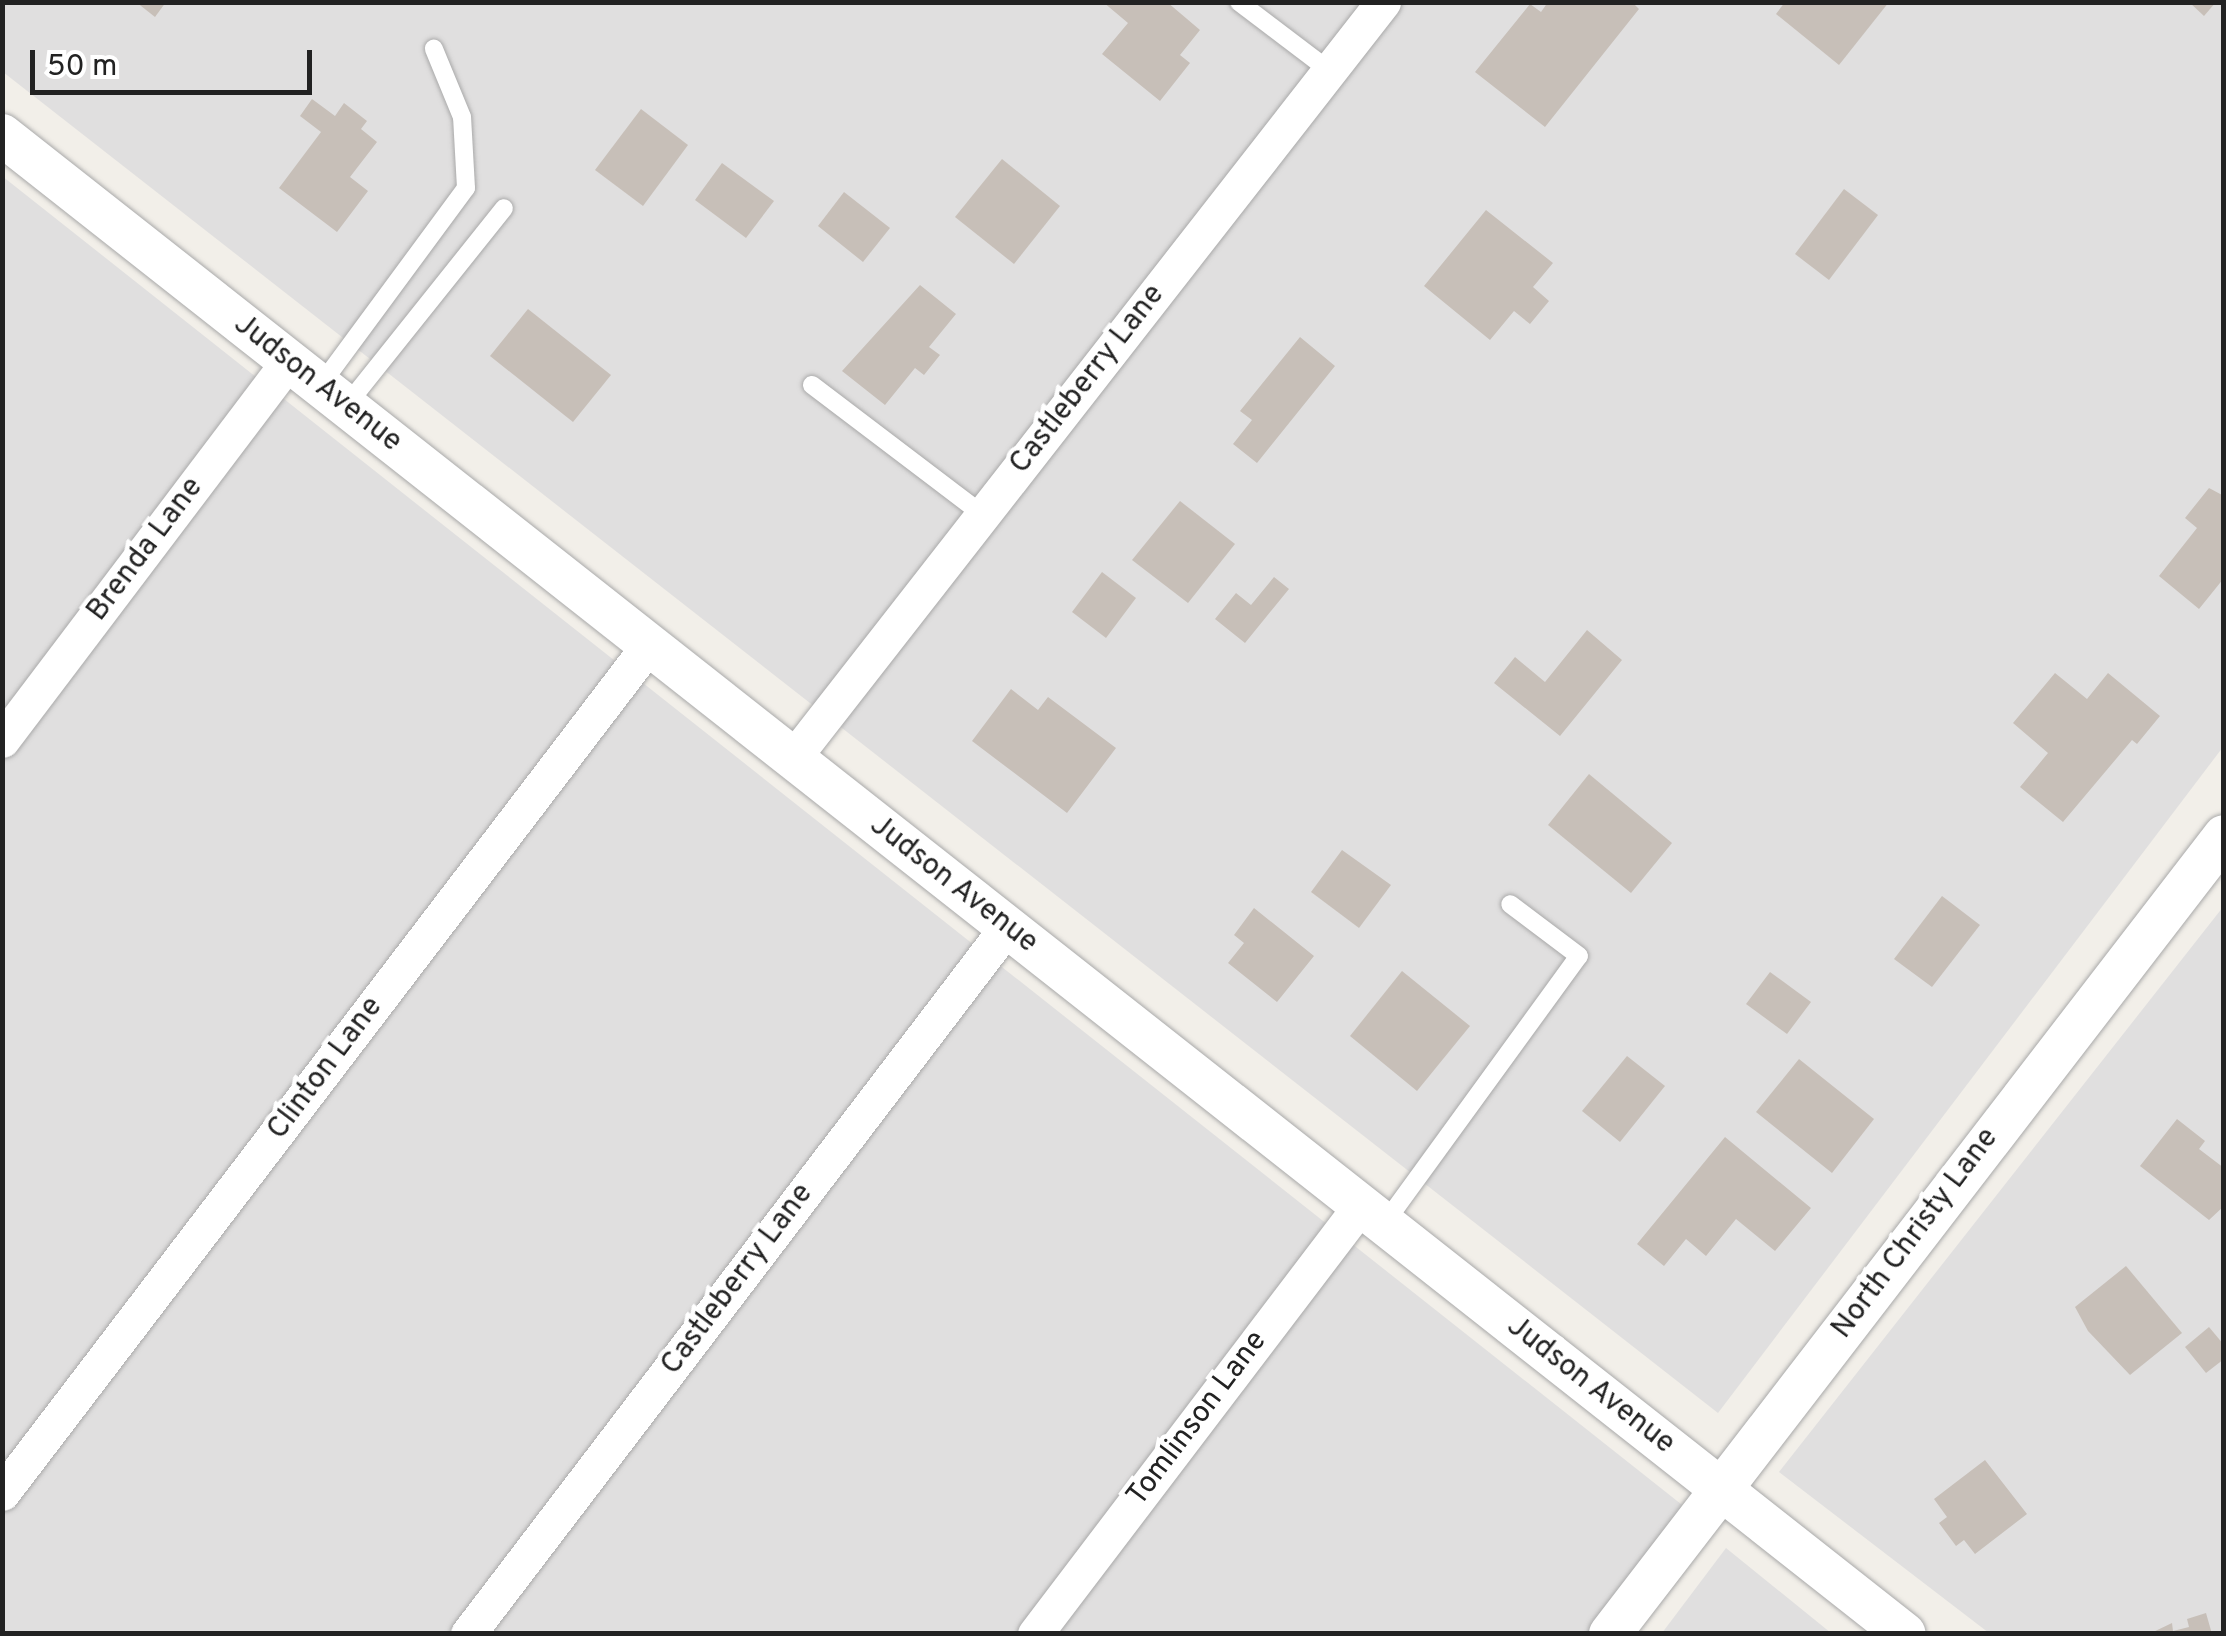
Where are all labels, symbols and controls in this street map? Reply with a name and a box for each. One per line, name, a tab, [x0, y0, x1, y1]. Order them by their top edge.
scale bar	[35, 30, 318, 92]
text: 50 m	[47, 49, 117, 86]
street label: Castleberry Lane	[1003, 278, 1173, 482]
street label: Judson Avenue	[225, 307, 409, 461]
street label: Brenda Lane	[80, 471, 212, 629]
street label: Judson Avenue	[861, 808, 1045, 962]
street label: Clinton Lane	[261, 991, 391, 1147]
street label: North Christy Lane	[1825, 1122, 2007, 1346]
street label: Castleberry Lane	[654, 1177, 822, 1383]
street label: Judson Avenue	[1498, 1309, 1682, 1463]
street label: Tomlinson Lane	[1120, 1324, 1276, 1514]

